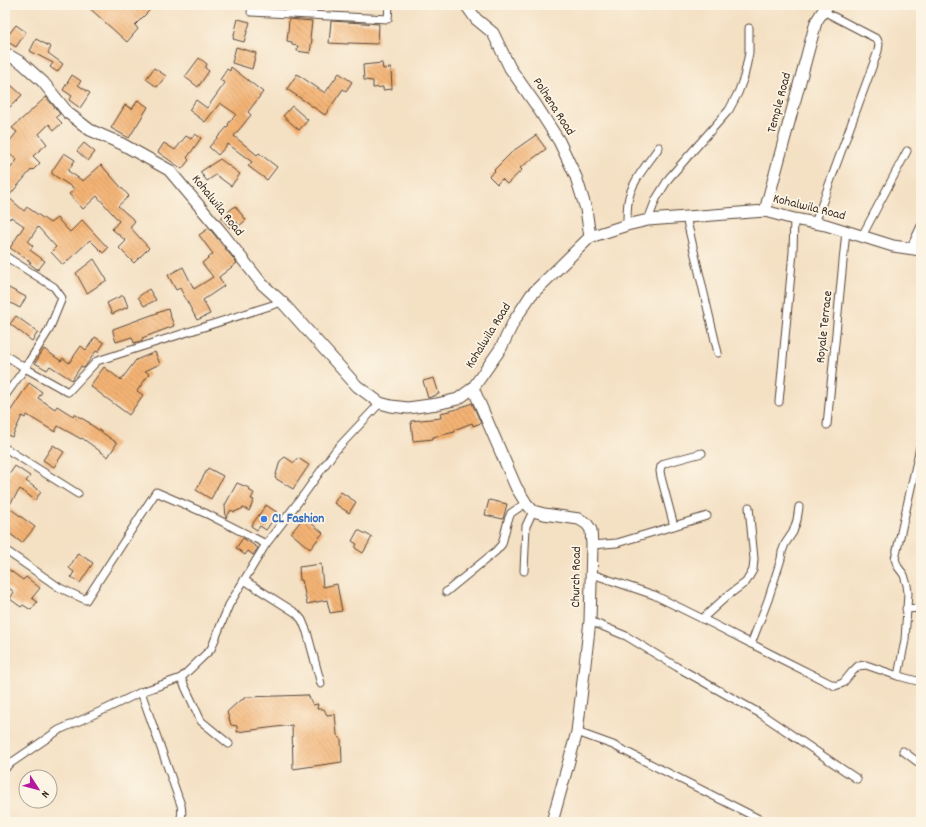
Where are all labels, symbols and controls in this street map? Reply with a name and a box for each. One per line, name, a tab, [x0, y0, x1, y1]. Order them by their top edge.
street label: Temple Road	[763, 71, 797, 135]
street label: Polhena Road	[527, 74, 579, 140]
street label: Kohalwila Road	[186, 171, 248, 241]
street label: Kohalwila Road	[771, 190, 847, 226]
street label: Royale Terrace	[812, 289, 838, 364]
street label: Kohalwila Road	[461, 300, 517, 372]
place label: CL Fashion	[272, 510, 324, 529]
marker: CL Fashion	[259, 514, 269, 524]
street label: Church Road	[567, 546, 587, 608]
north arrow	[18, 769, 58, 809]
text: N	[36, 787, 53, 801]

